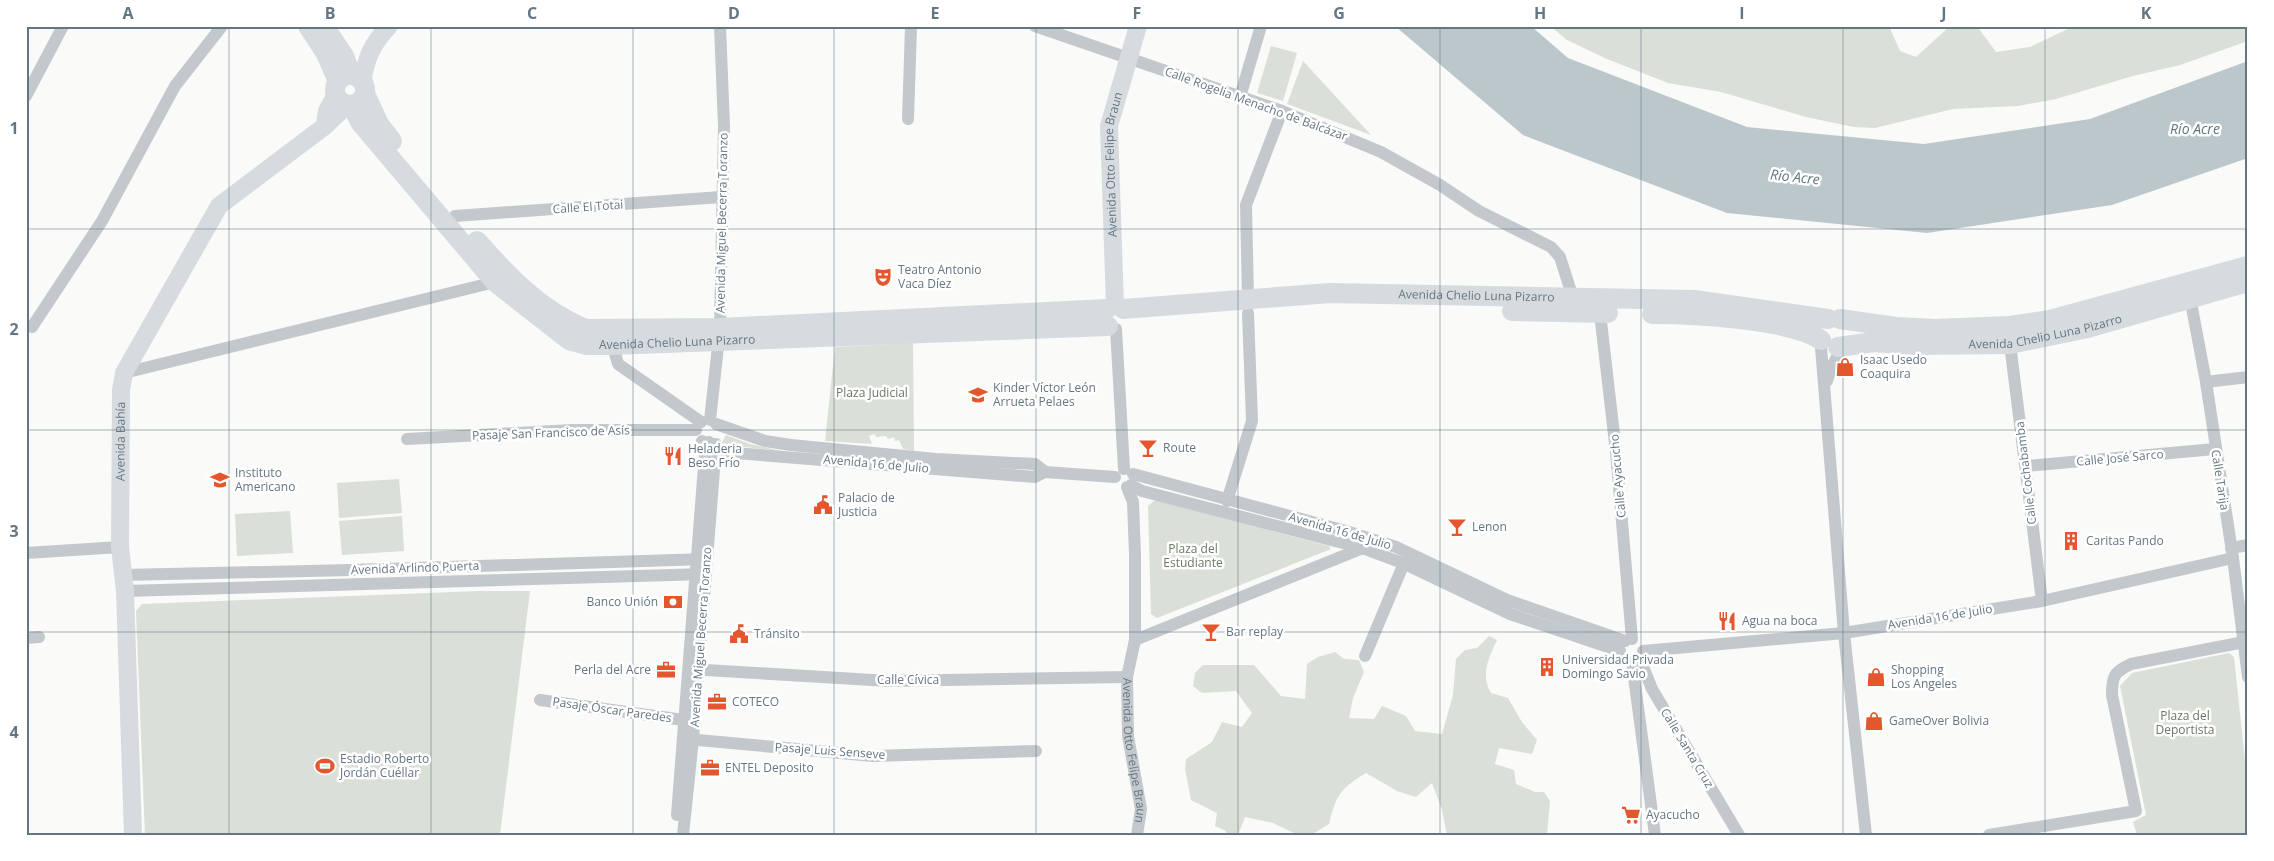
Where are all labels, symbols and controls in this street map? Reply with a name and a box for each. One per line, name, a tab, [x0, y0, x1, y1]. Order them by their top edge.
text: A	[122, 2, 134, 24]
text: B	[325, 2, 335, 24]
text: C	[527, 2, 537, 24]
text: D	[728, 2, 740, 24]
text: E	[931, 2, 940, 24]
text: F	[1133, 2, 1141, 24]
text: G	[1333, 2, 1345, 24]
text: H	[1534, 2, 1546, 24]
text: I	[1739, 2, 1745, 24]
text: J	[1939, 2, 1947, 24]
text: K	[2141, 2, 2152, 24]
street label: Calle Rogelia Menacho de Balcázar	[1163, 63, 1350, 145]
street label: Avenida Otto Felipe Braun	[1100, 90, 1126, 238]
text: 1	[9, 117, 19, 139]
water label: Río Acre	[2170, 119, 2220, 138]
street label: Avenida Miguel Becerra Toranzo	[711, 133, 732, 313]
water label: Río Acre	[1769, 164, 1821, 189]
street label: Calle El Totai	[552, 196, 624, 217]
place label: Teatro Antonio Vaca Díez	[898, 261, 982, 292]
theatre icon: Teatro Antonio Vaca Díez	[872, 266, 894, 288]
street label: Avenida Chelio Luna Pizarro	[1398, 285, 1555, 305]
street label: Avenida Chelio Luna Pizarro	[1968, 310, 2124, 352]
text: 2	[9, 318, 19, 340]
street label: Avenida Chelio Luna Pizarro	[599, 330, 756, 353]
place label: Isaac Usedo Coaquira	[1860, 351, 1927, 382]
shop icon: Isaac Usedo Coaquira	[1834, 356, 1856, 378]
place label: Kinder Víctor León Arrueta Pelaes	[993, 379, 1096, 410]
park label: Plaza Judicial	[836, 384, 908, 401]
school or university icon: Kinder Víctor León Arrueta Pelaes	[967, 384, 989, 406]
street label: Avenida Bahía	[111, 402, 129, 481]
street label: Calle Cochabamba	[2011, 420, 2040, 526]
street label: Pasaje San Francisco de Asís	[472, 421, 630, 444]
street label: Calle Ayacucho	[1605, 434, 1630, 519]
bar icon: Route	[1137, 437, 1159, 459]
place label: Route	[1163, 439, 1196, 456]
place label: Heladeria Beso Frío	[688, 440, 742, 471]
restaurant icon: Heladeria Beso Frío	[662, 445, 684, 467]
street label: Calle José Sarco	[2076, 445, 2164, 470]
street label: Calle Tarija	[2207, 448, 2234, 511]
street label: Avenida 16 de Julio	[823, 450, 929, 477]
place label: Instituto Americano	[235, 464, 295, 495]
school or university icon: Instituto Americano	[209, 469, 231, 491]
place label: Palacio de Justicia	[837, 489, 895, 520]
public building icon: Palacio de Justicia	[812, 494, 834, 516]
street label: Avenida 16 de Julio	[1287, 508, 1393, 553]
bar icon: Lenon	[1446, 516, 1468, 538]
place label: Lenon	[1472, 518, 1507, 535]
text: 3	[9, 520, 19, 542]
building icon: Caritas Pando	[2060, 530, 2082, 552]
place label: Caritas Pando	[2086, 532, 2164, 549]
park label: Plaza del Estudiante	[1163, 540, 1223, 571]
street label: Avenida Miguel Becerra Toranzo	[686, 546, 715, 728]
street label: Avenida Arlindo Puerta	[350, 557, 480, 578]
bank icon: Banco Unión	[662, 591, 684, 613]
place label: Banco Unión	[586, 593, 658, 610]
street label: Avenida 16 de Julio	[1886, 600, 1993, 633]
restaurant icon: Agua na boca	[1716, 610, 1738, 632]
place label: Agua na boca	[1742, 612, 1817, 629]
bar icon: Bar replay	[1200, 621, 1222, 643]
public building icon: Tránsito	[728, 623, 750, 645]
place label: Bar replay	[1226, 623, 1284, 640]
place label: Tránsito	[754, 625, 800, 642]
place label: Universidad Privada Domingo Savio	[1562, 651, 1674, 682]
building icon: Universidad Privada Domingo Savio	[1536, 656, 1558, 678]
office icon: Perla del Acre	[655, 659, 677, 681]
place label: Perla del Acre	[574, 661, 651, 678]
place label: Shopping Los Angeles	[1891, 661, 1957, 692]
shop icon: Shopping Los Angeles	[1865, 666, 1887, 688]
street label: Calle Cívica	[877, 671, 939, 688]
street label: Avenida Otto Felipe Braun	[1119, 678, 1150, 824]
office icon: COTECO	[706, 691, 728, 713]
street label: Pasaje Óscar Paredes	[551, 693, 673, 726]
place label: COTECO	[732, 693, 779, 710]
street label: Calle Santa Cruz	[1657, 705, 1718, 791]
park label: Plaza del Deportista	[2156, 707, 2214, 738]
shop icon: GameOver Bolivia	[1863, 710, 1885, 732]
place label: GameOver Bolivia	[1889, 712, 1989, 729]
text: 4	[9, 721, 19, 743]
street label: Pasaje Luis Senseve	[774, 738, 886, 763]
place label: Estadio Roberto Jordán Cuéllar	[339, 750, 429, 781]
sports icon: Estadio Roberto Jordán Cuéllar	[314, 755, 336, 777]
office icon: ENTEL Deposito	[699, 757, 721, 779]
place label: ENTEL Deposito	[725, 759, 814, 776]
supermarket icon: Ayacucho	[1620, 804, 1642, 826]
place label: Ayacucho	[1646, 806, 1700, 823]

